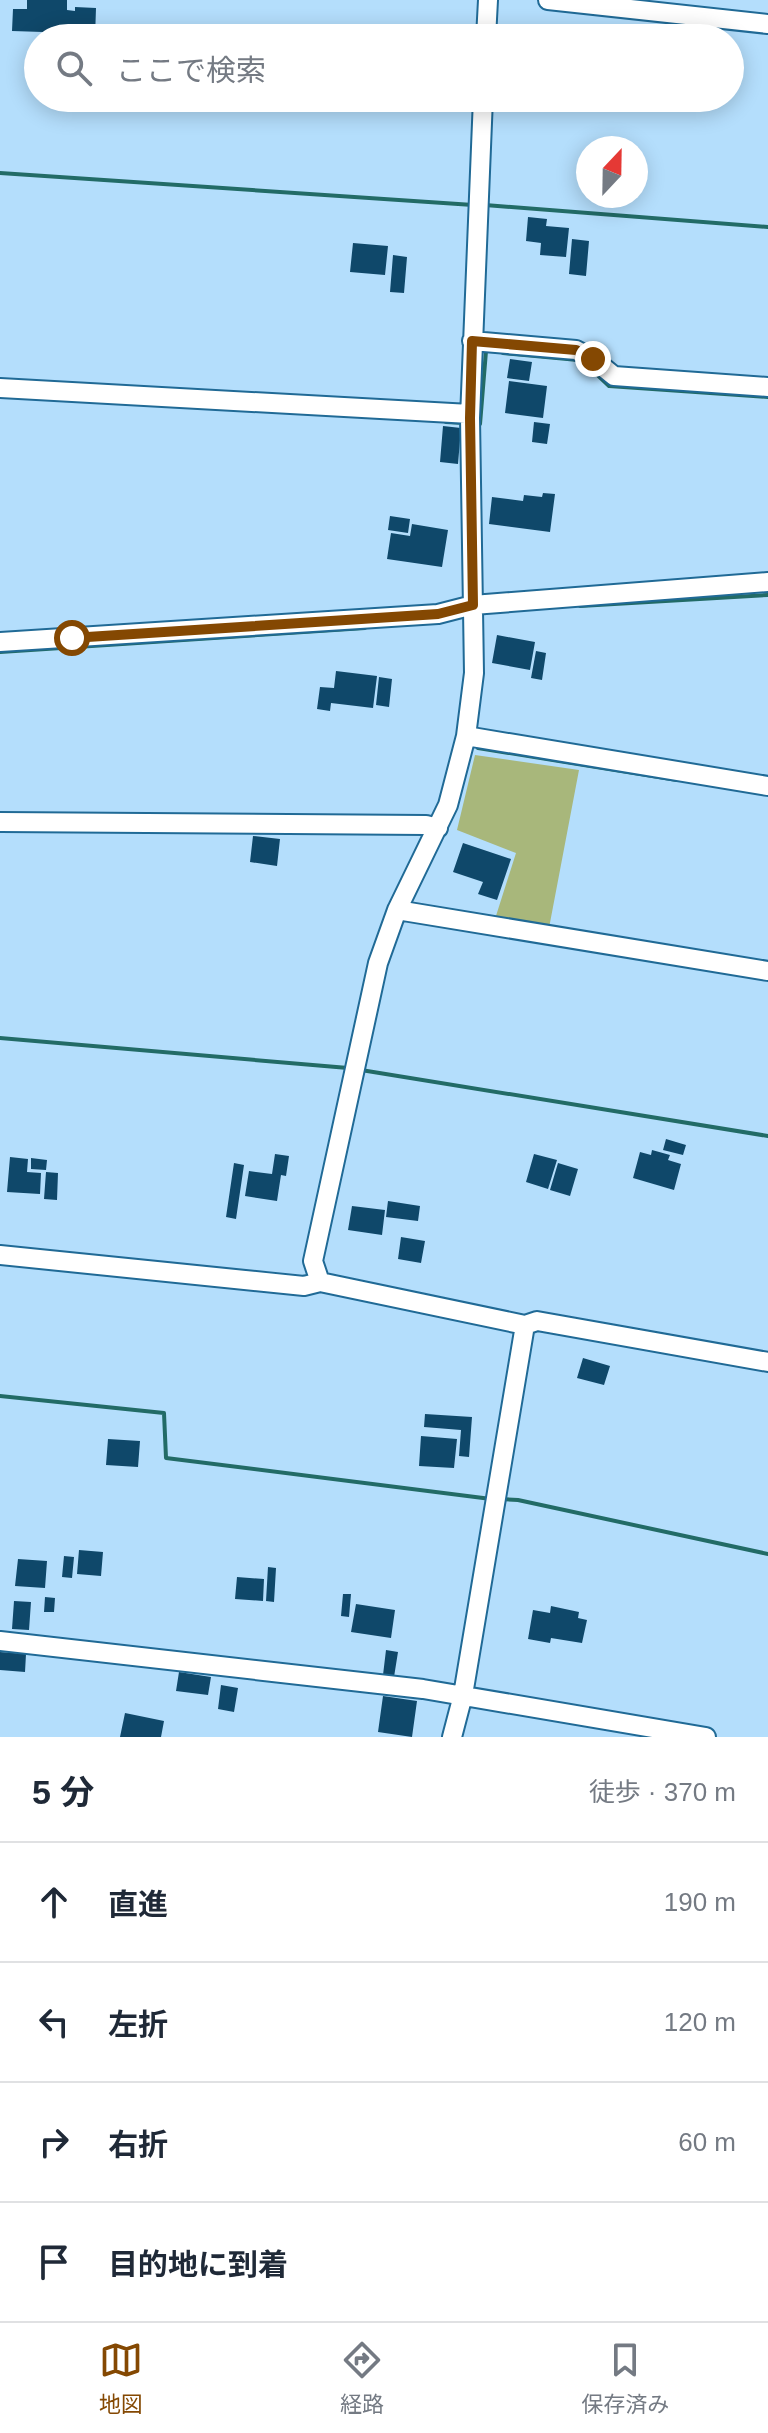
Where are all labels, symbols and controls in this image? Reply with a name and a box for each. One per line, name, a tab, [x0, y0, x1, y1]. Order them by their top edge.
search box	[24, 24, 744, 112]
icon: search	[52, 46, 96, 90]
text: ここで検索	[116, 54, 266, 87]
north arrow	[576, 136, 648, 208]
route end	[575, 341, 611, 377]
route start	[54, 620, 90, 656]
text: 5 分	[32, 1773, 94, 1811]
text: 徒歩 · 370 m	[589, 1777, 736, 1807]
icon: ahead	[32, 1880, 76, 1924]
text: 190 m	[664, 1887, 736, 1917]
text: 直進	[108, 1888, 168, 1921]
icon: left	[32, 2000, 76, 2044]
text: 120 m	[664, 2007, 736, 2037]
text: 左折	[108, 2008, 168, 2041]
icon: right	[32, 2120, 76, 2164]
text: 60 m	[678, 2127, 736, 2157]
text: 右折	[108, 2128, 168, 2161]
icon: arrive	[32, 2240, 76, 2284]
text: 目的地に到着	[108, 2248, 288, 2281]
tab: 地図	[99, 2338, 143, 2418]
tab: 経路	[340, 2338, 384, 2418]
tab: 保存済み	[581, 2338, 669, 2418]

